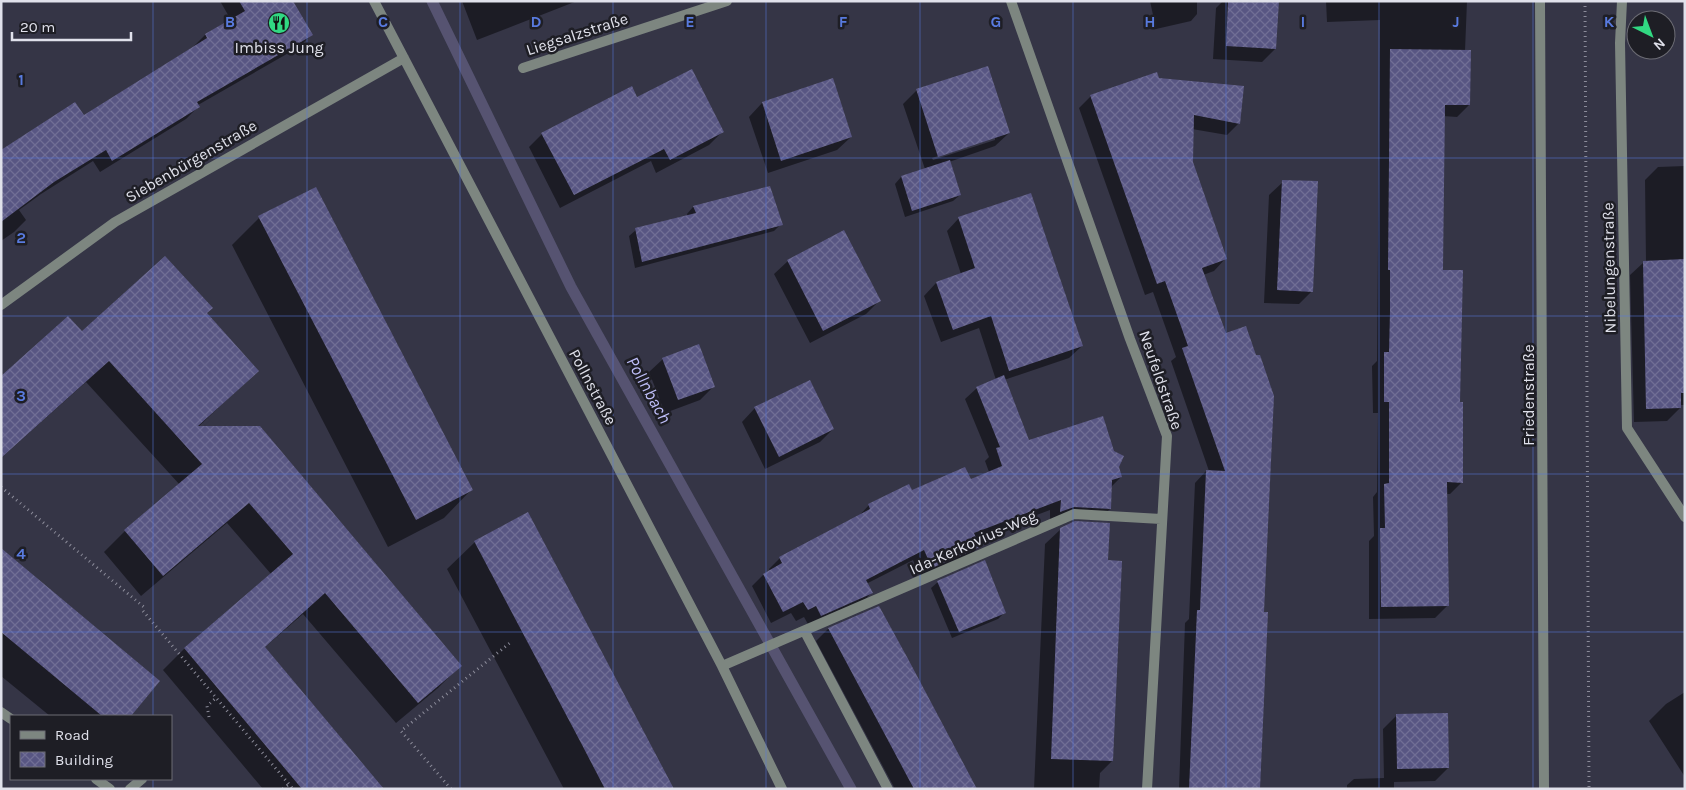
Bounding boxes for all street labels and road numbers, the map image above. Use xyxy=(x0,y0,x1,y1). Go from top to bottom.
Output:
street label: Liegsalzstraße xyxy=(524,9,630,59)
street label: Siebenbürgenstraße xyxy=(122,116,260,206)
street label: Nibelungenstraße xyxy=(1598,202,1620,334)
street label: Neufeldstraße xyxy=(1135,328,1187,432)
street label: Friedenstraße xyxy=(1519,344,1538,446)
street label: Pollnstraße xyxy=(565,346,621,428)
street label: Ida-Kerkovius-Weg xyxy=(906,505,1040,579)

